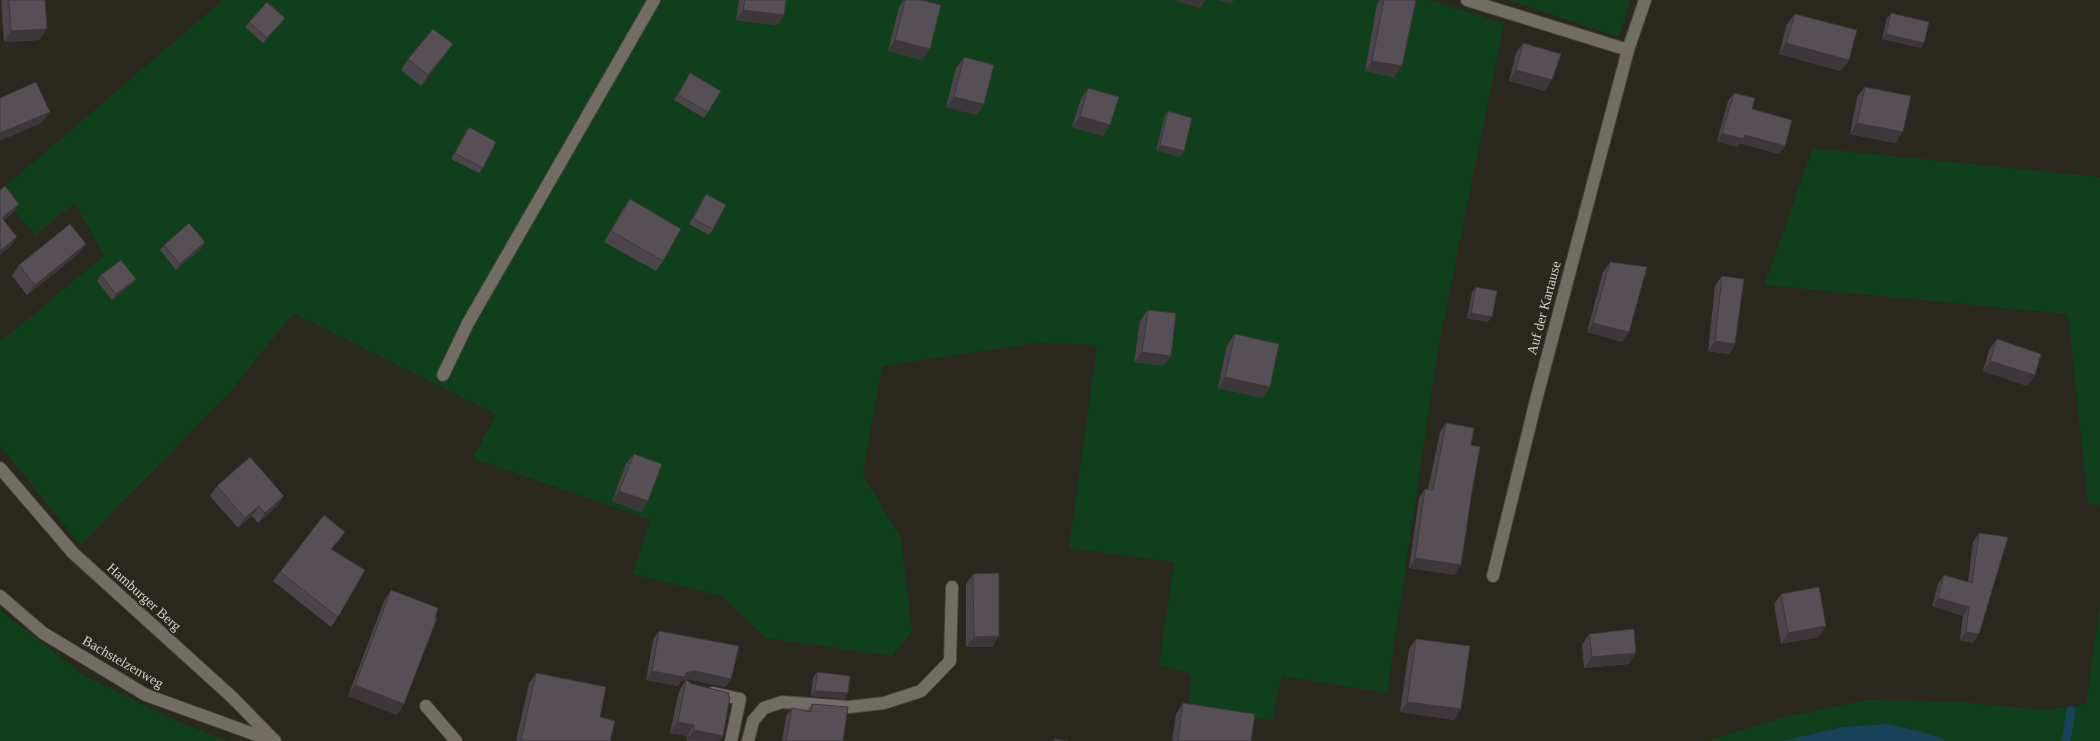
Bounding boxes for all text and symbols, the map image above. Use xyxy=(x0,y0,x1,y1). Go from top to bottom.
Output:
street label: Auf der Kartause xyxy=(1524,259,1564,357)
street label: Hamburger Berg xyxy=(104,560,184,634)
street label: Bachstelzenweg xyxy=(80,633,166,691)

